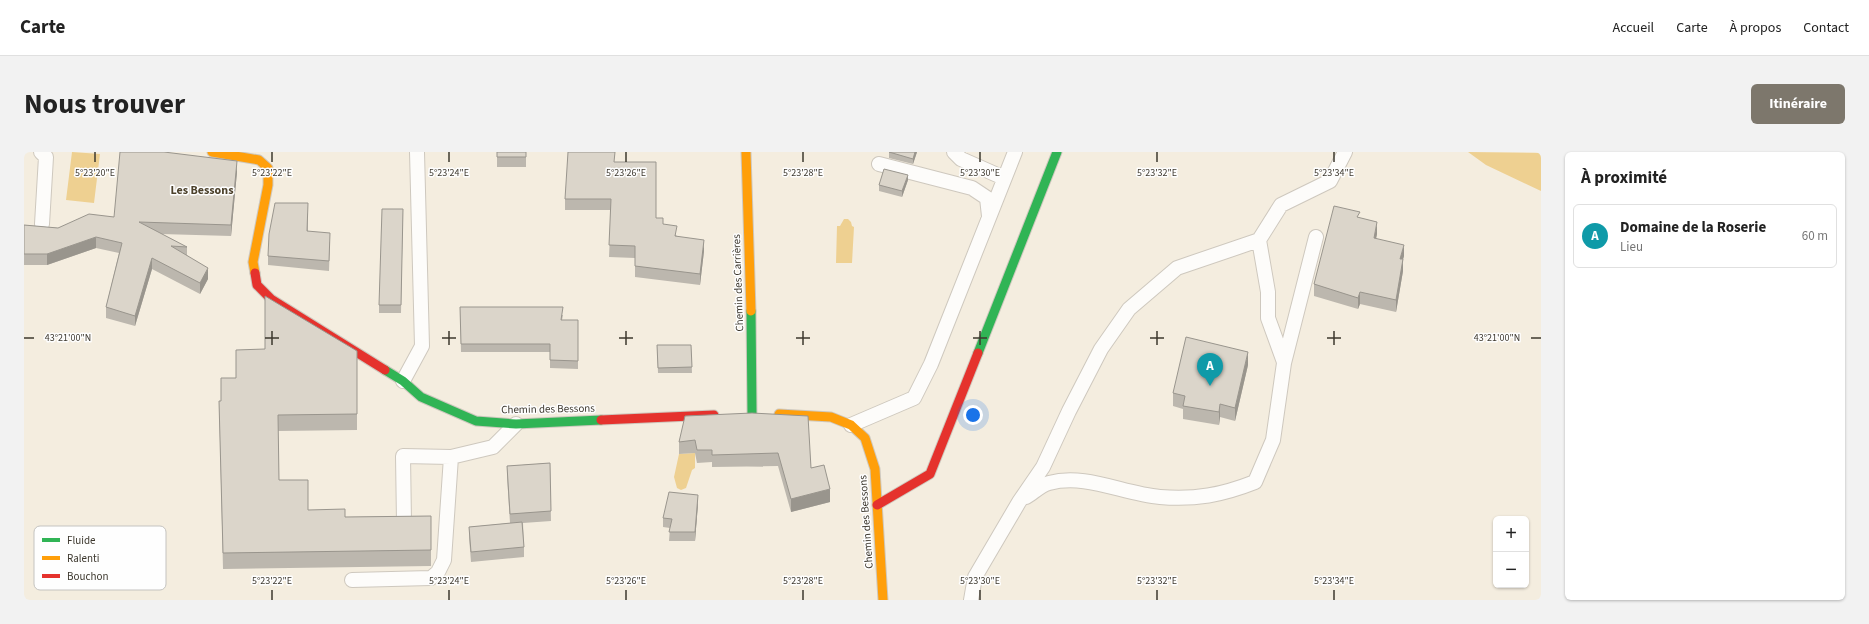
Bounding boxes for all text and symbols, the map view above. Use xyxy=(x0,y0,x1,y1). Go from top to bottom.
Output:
text: Carte xyxy=(20,14,65,41)
text: Accueil xyxy=(1613,18,1654,38)
text: Carte xyxy=(1676,18,1708,38)
text: À propos xyxy=(1730,18,1781,38)
text: Contact xyxy=(1803,18,1849,38)
text: Nous trouver xyxy=(24,84,185,124)
button: Itinéraire xyxy=(1751,84,1845,124)
text: 5°23'20"E xyxy=(75,166,115,180)
text: 5°23'22"E xyxy=(252,166,292,180)
text: 5°23'24"E xyxy=(429,166,469,180)
text: 5°23'26"E xyxy=(606,166,646,180)
text: 5°23'28"E xyxy=(783,166,823,180)
text: 5°23'30"E xyxy=(960,166,1000,180)
text: 5°23'32"E xyxy=(1137,166,1177,180)
text: 5°23'34"E xyxy=(1314,166,1354,180)
text: À proximité xyxy=(1581,166,1667,190)
district label: Les Bessons xyxy=(171,182,233,199)
text: Domaine de la Roserie xyxy=(1620,217,1766,238)
text: A xyxy=(1591,227,1599,245)
text: 60 m xyxy=(1802,227,1828,245)
street label: Chemin des Carrières xyxy=(729,234,747,332)
text: Lieu xyxy=(1620,238,1643,256)
text: 43°21'00"N xyxy=(45,331,91,345)
text: 43°21'00"N xyxy=(1474,331,1520,345)
pin: A xyxy=(1197,353,1223,386)
street label: Chemin des Bessons xyxy=(501,401,595,417)
your location xyxy=(963,405,983,425)
street label: Chemin des Bessons xyxy=(855,474,877,569)
map controls xyxy=(1493,516,1529,588)
button: + xyxy=(1493,516,1529,552)
legend xyxy=(34,526,166,590)
text: Fluide xyxy=(67,533,96,548)
text: Ralenti xyxy=(67,551,99,566)
button: − xyxy=(1493,552,1529,588)
text: Bouchon xyxy=(67,569,108,584)
text: 5°23'22"E xyxy=(252,574,292,588)
text: 5°23'24"E xyxy=(429,574,469,588)
text: 5°23'26"E xyxy=(606,574,646,588)
text: 5°23'28"E xyxy=(783,574,823,588)
text: 5°23'30"E xyxy=(960,574,1000,588)
text: 5°23'32"E xyxy=(1137,574,1177,588)
text: 5°23'34"E xyxy=(1314,574,1354,588)

